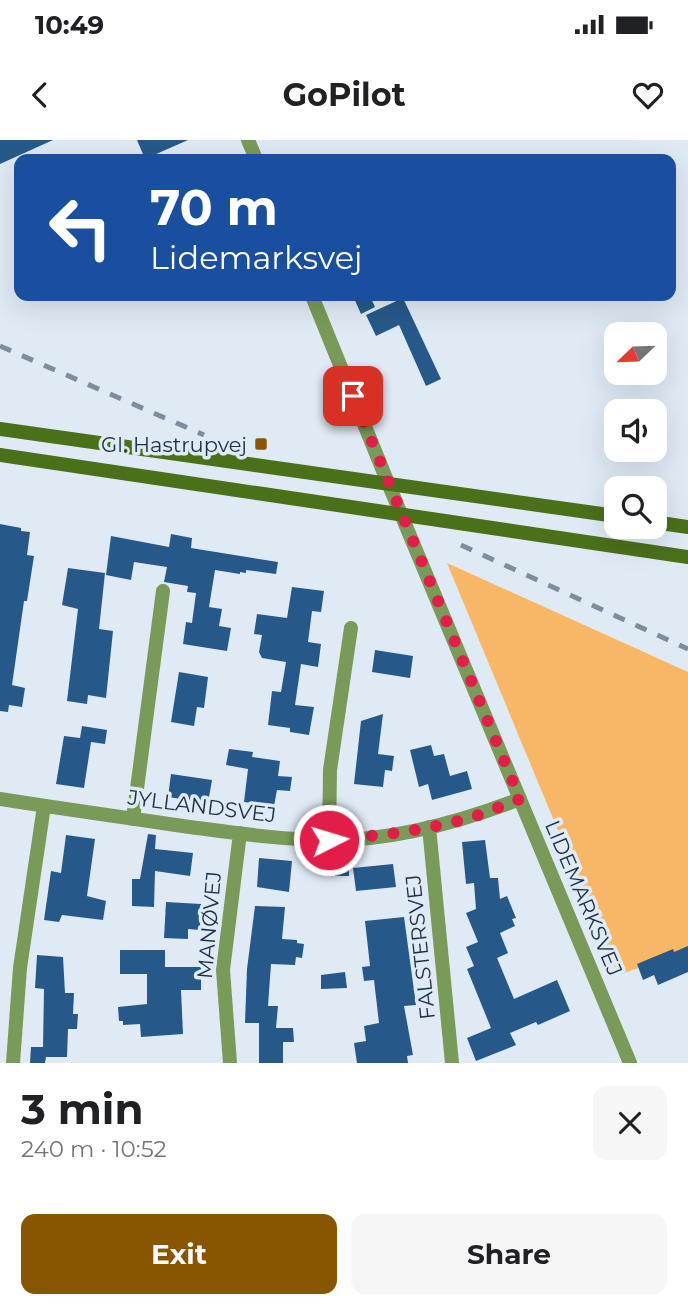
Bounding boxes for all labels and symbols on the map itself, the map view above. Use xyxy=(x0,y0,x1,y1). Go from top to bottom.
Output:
north arrow xyxy=(604,322,667,385)
pin xyxy=(323,366,383,426)
place label: Gl. Hastrupvej xyxy=(101,432,247,457)
marker: Gl. Hastrupvej xyxy=(253,436,269,452)
street label: JYLLANDSVEJ xyxy=(125,784,278,828)
position arrow xyxy=(292,803,366,877)
street label: LIDEMARKSVEJ xyxy=(540,816,628,980)
street label: MANØVEJ xyxy=(192,870,226,980)
street label: FALSTERSVEJ xyxy=(400,873,440,1021)

